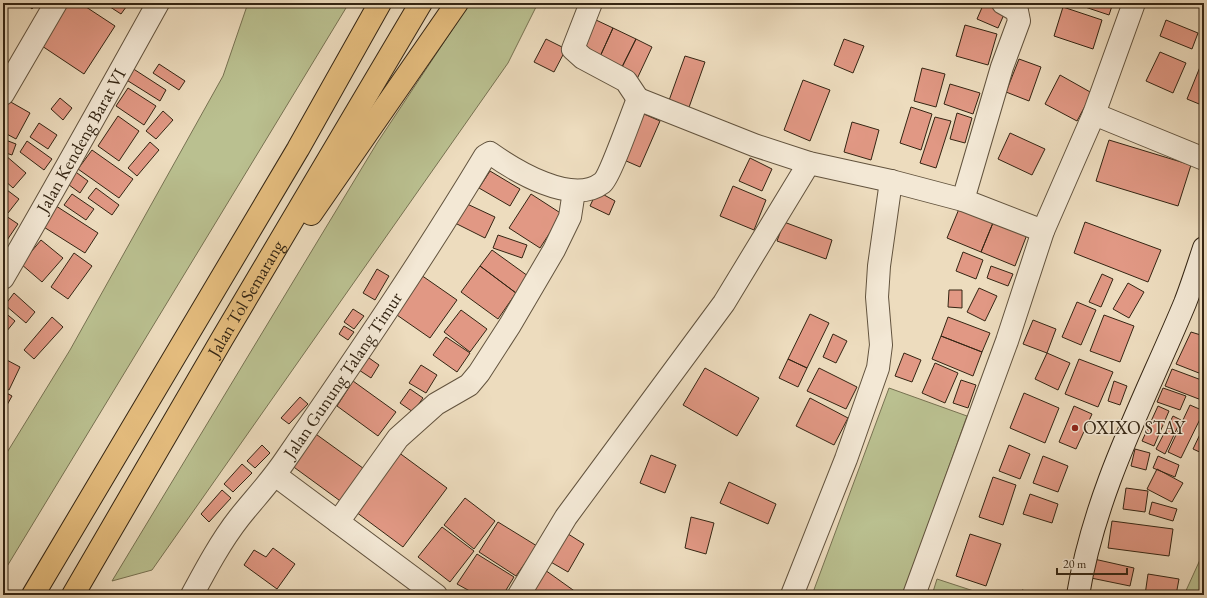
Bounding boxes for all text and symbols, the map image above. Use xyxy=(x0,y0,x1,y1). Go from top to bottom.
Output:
street label: Jalan Kendeng Barat VI xyxy=(30,64,130,219)
street label: Jalan Tol Semarang xyxy=(201,236,289,363)
street label: Jalan Gunung Talang Timur xyxy=(277,287,407,464)
place label: OXIXO STAY xyxy=(1083,416,1186,439)
marker: OXIXO STAY xyxy=(1070,423,1080,433)
scale bar xyxy=(1057,550,1127,576)
text: 20 m xyxy=(1063,556,1087,572)

